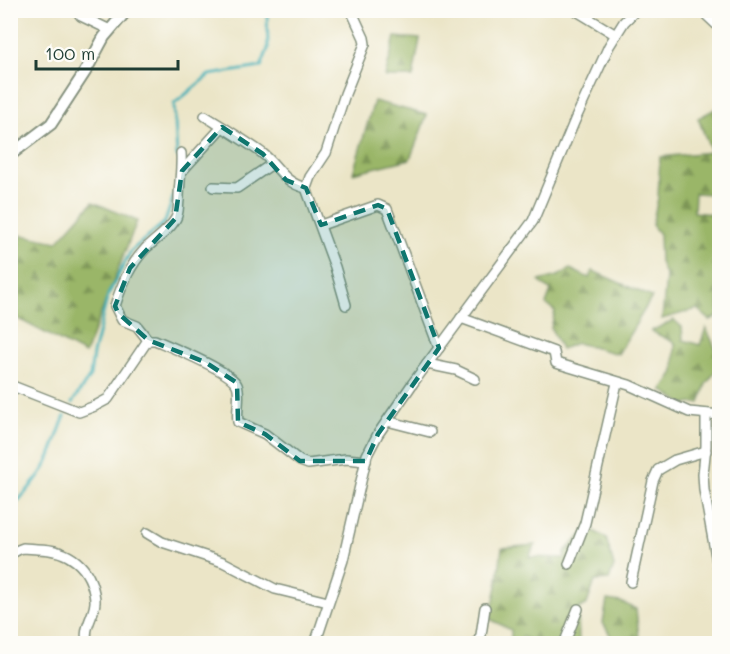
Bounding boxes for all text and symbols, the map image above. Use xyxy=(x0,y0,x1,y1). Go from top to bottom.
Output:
scale bar xyxy=(36,33,178,71)
text: 100 m xyxy=(45,41,95,65)

